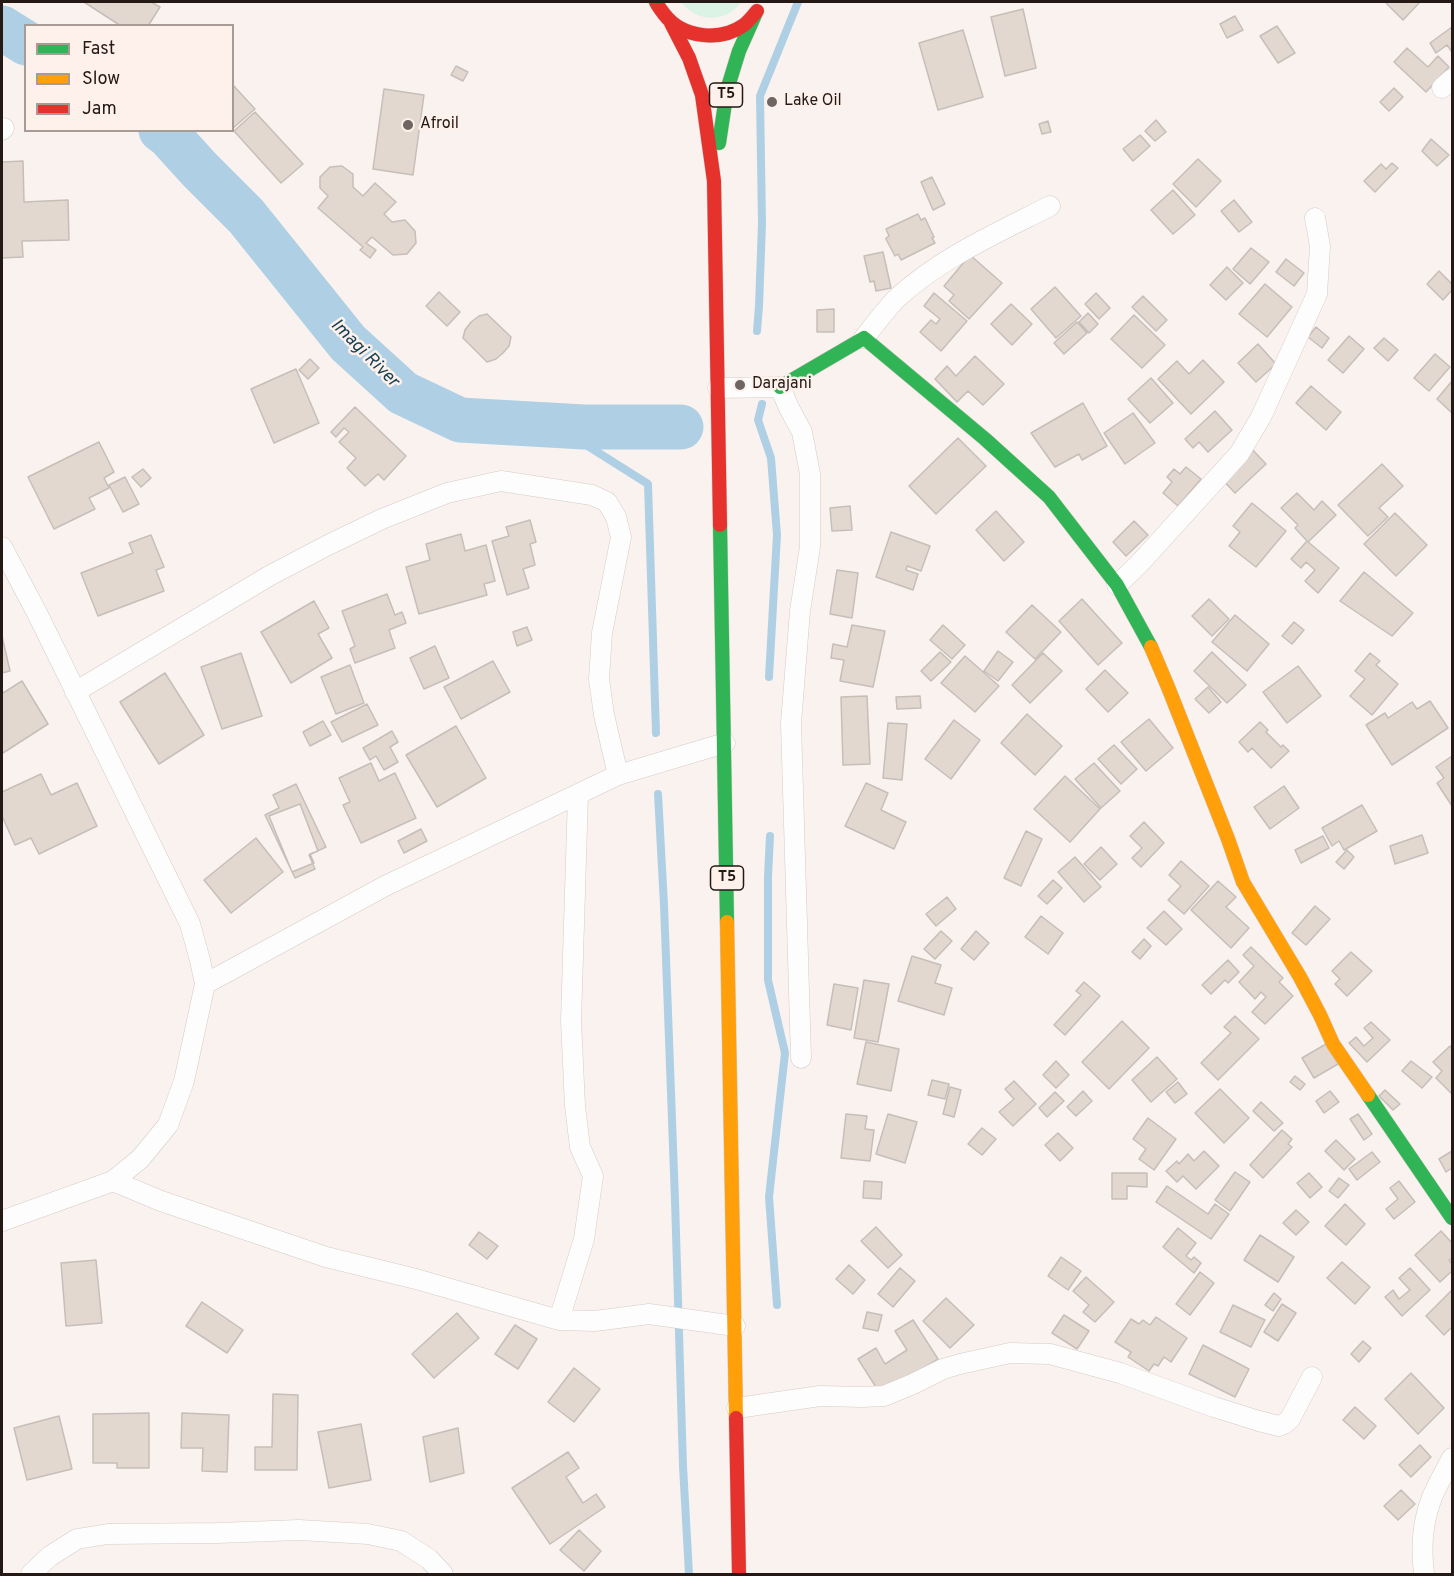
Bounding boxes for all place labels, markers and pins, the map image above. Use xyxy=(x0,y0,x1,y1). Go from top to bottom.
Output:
place label: Lake Oil xyxy=(784,92,842,112)
marker: Lake Oil xyxy=(765,95,779,109)
place label: Afroil xyxy=(420,115,459,135)
marker: Afroil xyxy=(401,118,415,132)
place label: Darajani xyxy=(752,375,812,395)
marker: Darajani xyxy=(733,378,747,392)

